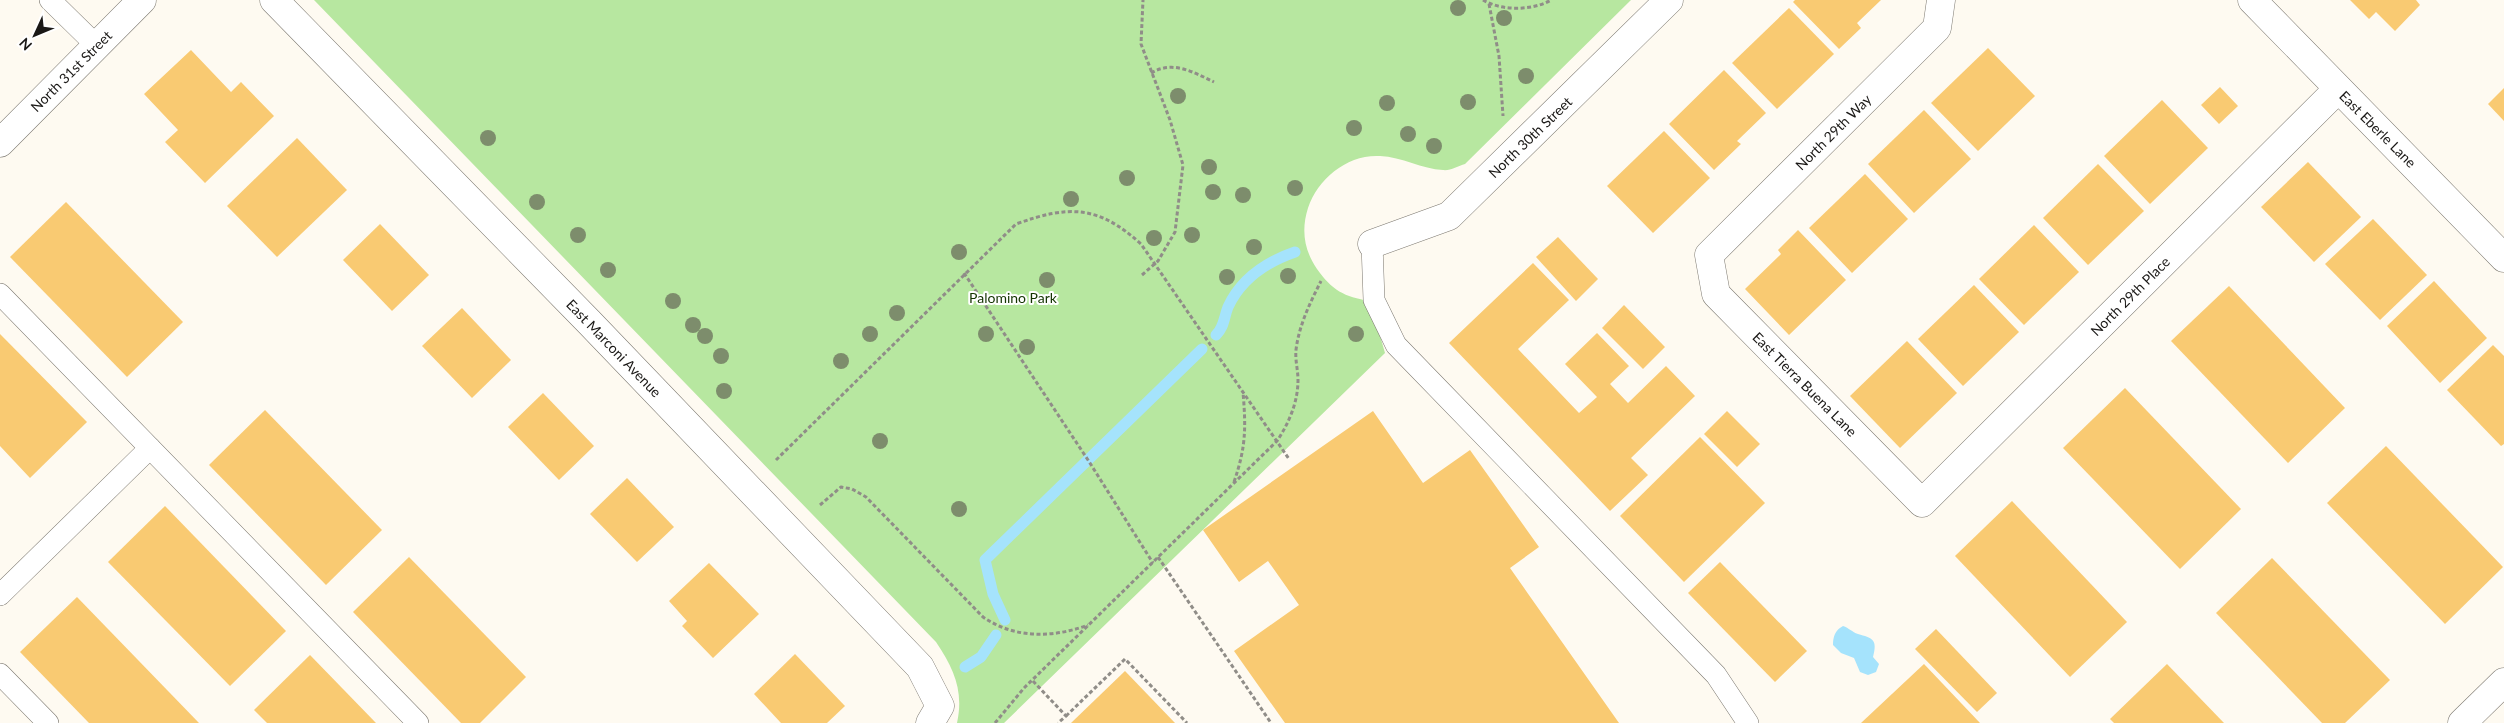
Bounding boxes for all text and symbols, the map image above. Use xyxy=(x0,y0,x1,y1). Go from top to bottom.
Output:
north arrow xyxy=(10,10,60,60)
street label: North 31st Street xyxy=(27,27,115,115)
text: N xyxy=(15,35,35,54)
street label: East Eberle Lane xyxy=(2336,87,2420,171)
street label: North 29th Way xyxy=(1792,90,1875,173)
street label: North 30th Street xyxy=(1485,93,1575,181)
street label: North 29th Place xyxy=(2087,253,2173,339)
park label: Palomino Park xyxy=(969,289,1058,306)
street label: East Marconi Avenue xyxy=(563,296,665,400)
street label: East Tierra Buena Lane xyxy=(1749,328,1861,440)

